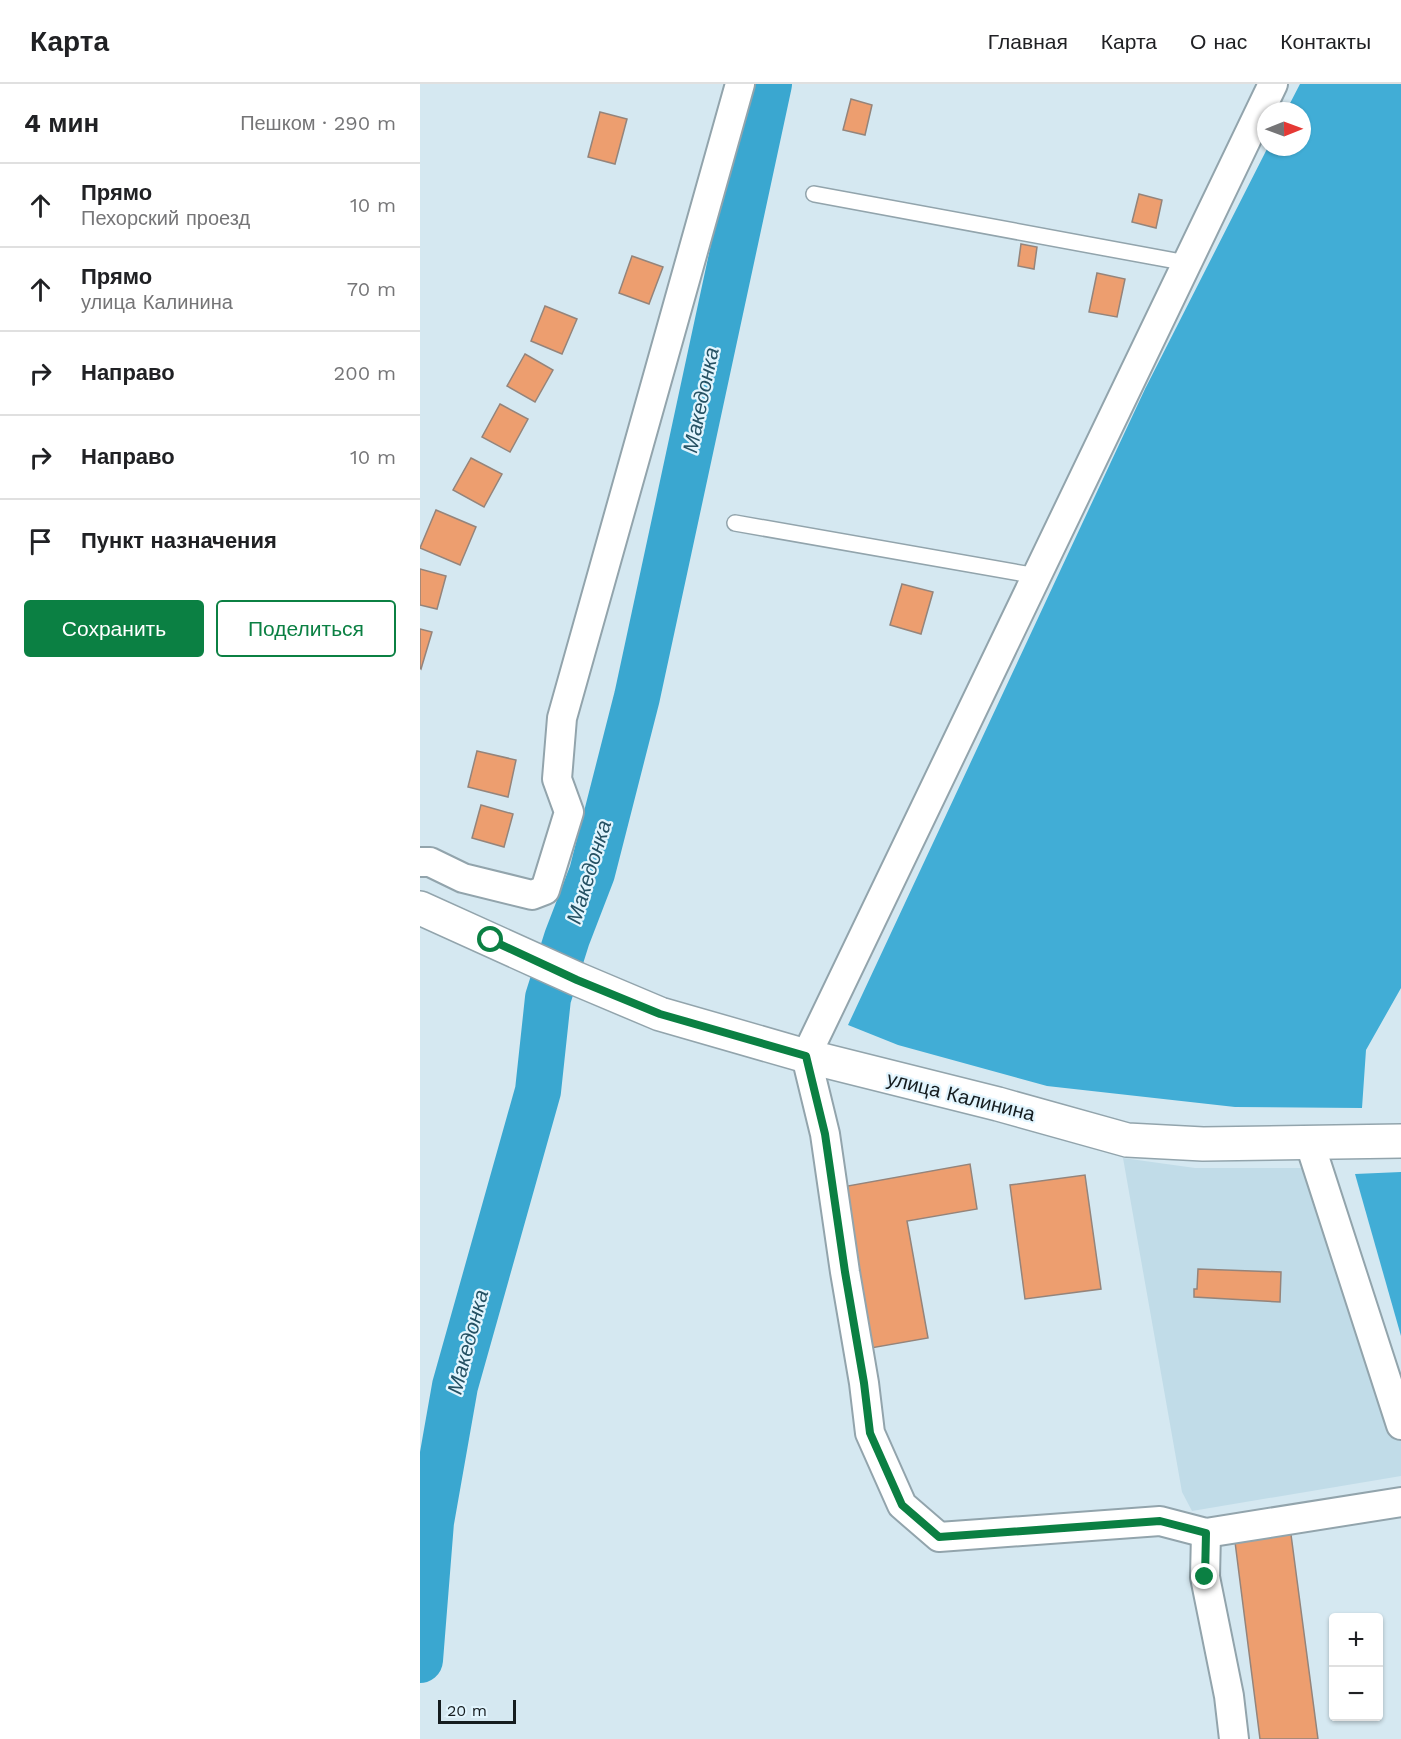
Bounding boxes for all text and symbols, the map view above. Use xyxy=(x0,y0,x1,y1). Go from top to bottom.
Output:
text: Карта xyxy=(30,25,109,58)
text: Главная xyxy=(988,29,1068,54)
text: Карта xyxy=(1101,29,1157,54)
text: О нас xyxy=(1190,29,1247,54)
text: Контакты xyxy=(1280,29,1371,54)
north arrow xyxy=(1257,102,1311,156)
text: 4 мин xyxy=(24,108,99,138)
text: Пешком · 290 m xyxy=(240,111,396,135)
text: Прямо xyxy=(81,180,152,205)
icon: ahead xyxy=(24,189,57,222)
text: 10 m xyxy=(350,193,396,217)
text: Пехорский проезд xyxy=(81,206,250,230)
text: Прямо xyxy=(81,264,152,289)
icon: ahead xyxy=(24,273,57,306)
text: 70 m xyxy=(347,277,396,301)
text: улица Калинина xyxy=(81,290,233,314)
water label: Македонка xyxy=(677,345,724,455)
icon: right xyxy=(24,357,57,390)
text: Направо xyxy=(81,360,175,385)
text: 200 m xyxy=(334,361,396,385)
icon: right xyxy=(24,441,57,474)
text: Направо xyxy=(81,444,175,469)
text: 10 m xyxy=(350,445,396,469)
icon: arrive xyxy=(24,525,57,558)
text: Пункт назначения xyxy=(81,528,277,553)
button: Сохранить xyxy=(24,600,204,657)
button: Поделиться xyxy=(216,600,396,657)
water label: Македонка xyxy=(561,817,616,927)
route start xyxy=(477,926,503,952)
street label: улица Калинина xyxy=(884,1066,1038,1126)
water label: Македонка xyxy=(442,1287,493,1397)
route end xyxy=(1191,1563,1217,1589)
map controls xyxy=(1329,1613,1383,1721)
button: + xyxy=(1329,1613,1383,1667)
button: − xyxy=(1329,1667,1383,1721)
scale bar xyxy=(438,1697,516,1724)
text: 20 m xyxy=(447,1701,487,1720)

